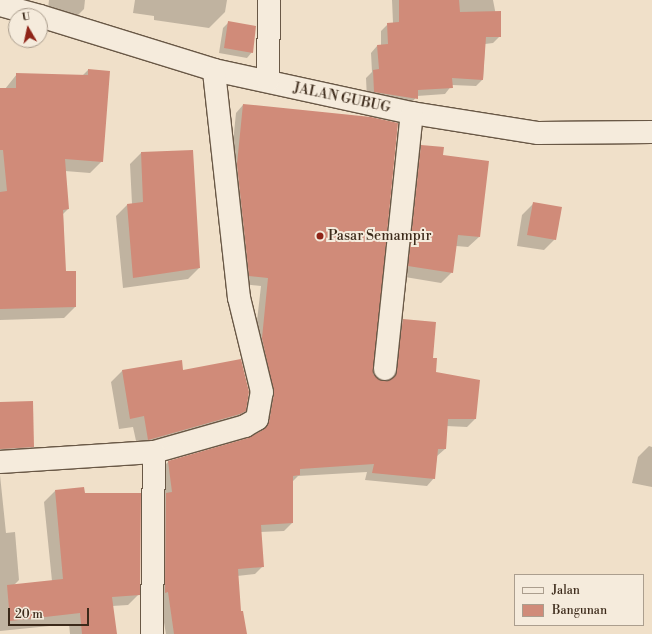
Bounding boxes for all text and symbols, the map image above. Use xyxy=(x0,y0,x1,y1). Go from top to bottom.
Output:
north arrow xyxy=(8,8,48,48)
text: U xyxy=(21,10,32,25)
street label: JALAN GUBUG xyxy=(292,80,392,116)
place label: Pasar Semampir xyxy=(328,228,432,244)
marker: Pasar Semampir xyxy=(315,231,325,241)
legend xyxy=(514,574,644,626)
text: Jalan xyxy=(552,583,580,598)
scale bar xyxy=(10,600,91,626)
text: Bangunan xyxy=(552,603,607,618)
text: 20 m xyxy=(15,607,43,622)

